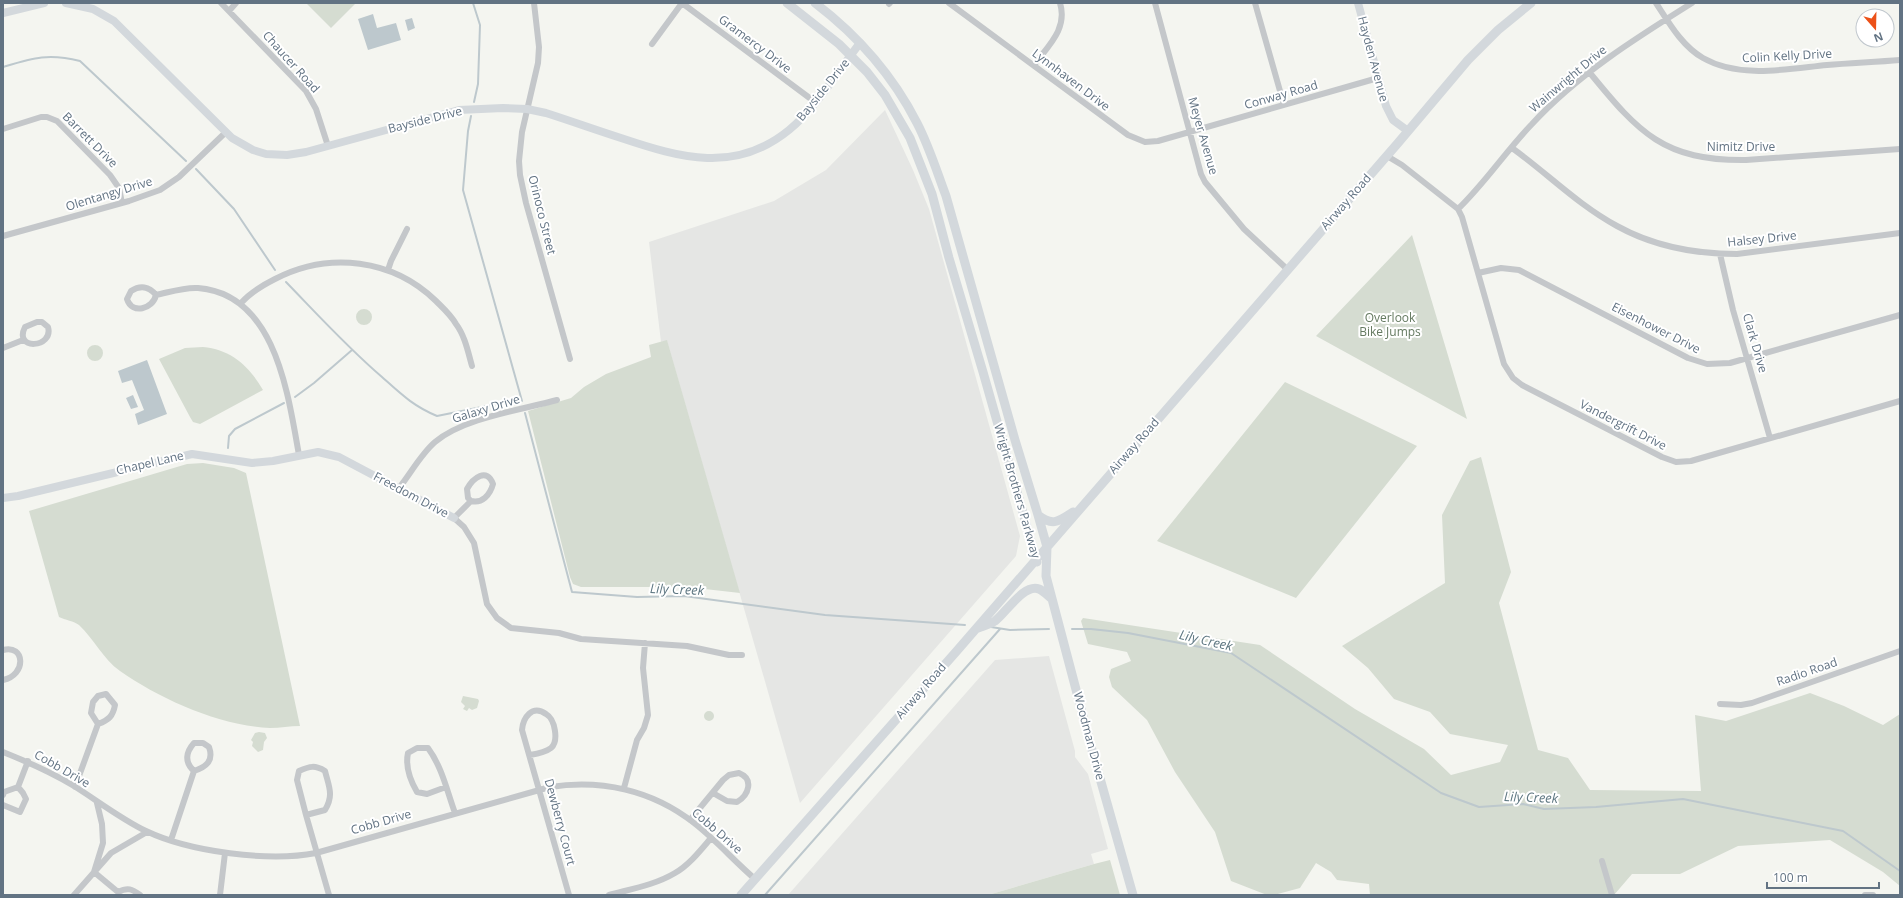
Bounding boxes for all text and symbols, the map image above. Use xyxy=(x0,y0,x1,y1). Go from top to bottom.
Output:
north arrow xyxy=(1855,8,1895,48)
street label: Gramercy Drive xyxy=(715,11,795,77)
street label: Hayden Avenue xyxy=(1354,14,1393,104)
street label: Chaucer Road xyxy=(259,27,324,96)
text: N xyxy=(1872,29,1885,46)
street label: Wainwright Drive xyxy=(1525,41,1610,116)
street label: Lynnhaven Drive xyxy=(1029,45,1114,115)
street label: Colin Kelly Drive xyxy=(1742,45,1833,66)
street label: Bayside Drive xyxy=(792,55,853,124)
street label: Conway Road xyxy=(1242,76,1320,113)
street label: Meyer Avenue xyxy=(1184,95,1223,177)
street label: Bayside Drive xyxy=(386,102,464,137)
street label: Barrett Drive xyxy=(59,108,122,171)
street label: Nimitz Drive xyxy=(1707,138,1776,155)
street label: Airway Road xyxy=(1316,170,1375,233)
street label: Olentangy Drive xyxy=(63,172,155,215)
street label: Orinoco Street xyxy=(524,173,561,256)
street label: Halsey Drive xyxy=(1726,226,1798,251)
street label: Eisenhower Drive xyxy=(1609,298,1704,357)
park label: Overlook Bike Jumps xyxy=(1359,309,1421,340)
street label: Clark Drive xyxy=(1739,311,1772,375)
street label: Galaxy Drive xyxy=(450,390,522,427)
street label: Vandergrift Drive xyxy=(1577,395,1670,454)
street label: Airway Road xyxy=(1104,414,1163,477)
street label: Wright Brothers Parkway xyxy=(990,422,1045,561)
street label: Chapel Lane xyxy=(114,446,186,479)
street label: Freedom Drive xyxy=(371,468,452,522)
water label: Lily Creek xyxy=(650,579,705,599)
water label: Lily Creek xyxy=(1178,625,1235,655)
street label: Radio Road xyxy=(1774,653,1840,690)
street label: Airway Road xyxy=(891,659,950,722)
street label: Woodman Drive xyxy=(1070,690,1109,782)
street label: Cobb Drive xyxy=(31,746,94,792)
street label: Dewberry Court xyxy=(541,777,580,867)
water label: Lily Creek xyxy=(1504,787,1559,807)
street label: Cobb Drive xyxy=(688,804,746,858)
street label: Cobb Drive xyxy=(349,805,413,838)
scale bar xyxy=(1767,864,1879,890)
text: 100 m xyxy=(1773,869,1808,886)

